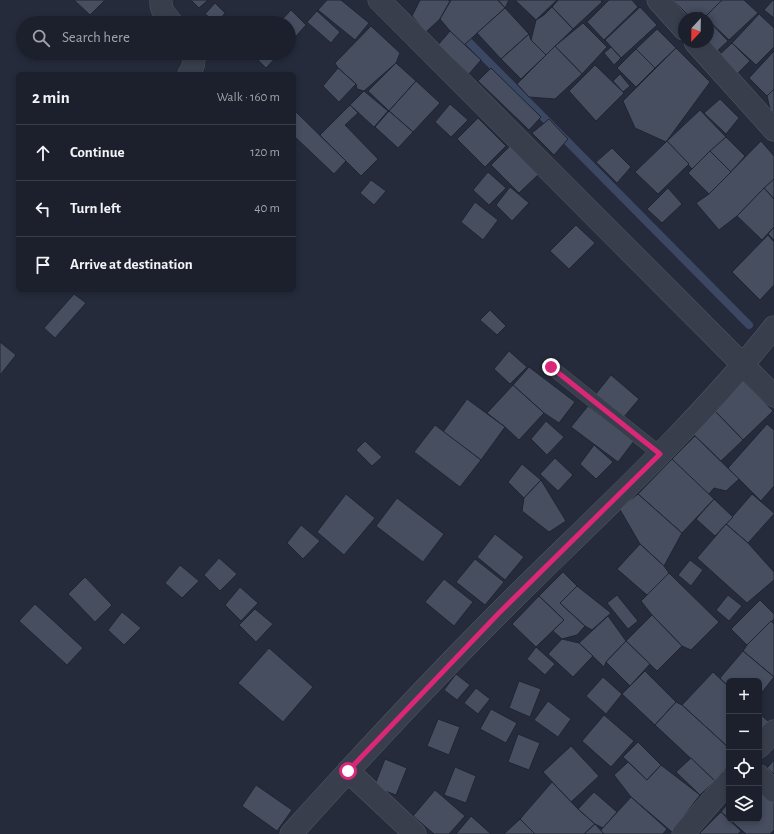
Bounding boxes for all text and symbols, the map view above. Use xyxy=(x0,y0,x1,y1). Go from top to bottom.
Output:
north arrow xyxy=(678,12,714,48)
search box xyxy=(16,16,296,60)
icon: search xyxy=(30,27,52,49)
text: Search here xyxy=(62,30,130,45)
text: 2 min xyxy=(32,89,70,106)
text: Walk · 160 m xyxy=(217,91,280,104)
icon: ahead xyxy=(32,142,54,164)
text: Continue xyxy=(70,145,125,160)
text: 120 m xyxy=(250,146,280,159)
icon: left xyxy=(32,198,54,220)
text: Turn left xyxy=(70,201,121,216)
text: 40 m xyxy=(254,202,280,215)
icon: arrive xyxy=(32,254,54,276)
text: Arrive at destination xyxy=(70,257,193,272)
route end xyxy=(542,358,560,376)
map controls xyxy=(726,678,762,822)
button: + xyxy=(726,678,762,714)
button: − xyxy=(726,714,762,750)
button: locate xyxy=(726,750,762,786)
route start xyxy=(339,762,357,780)
button: layers xyxy=(726,786,762,822)

